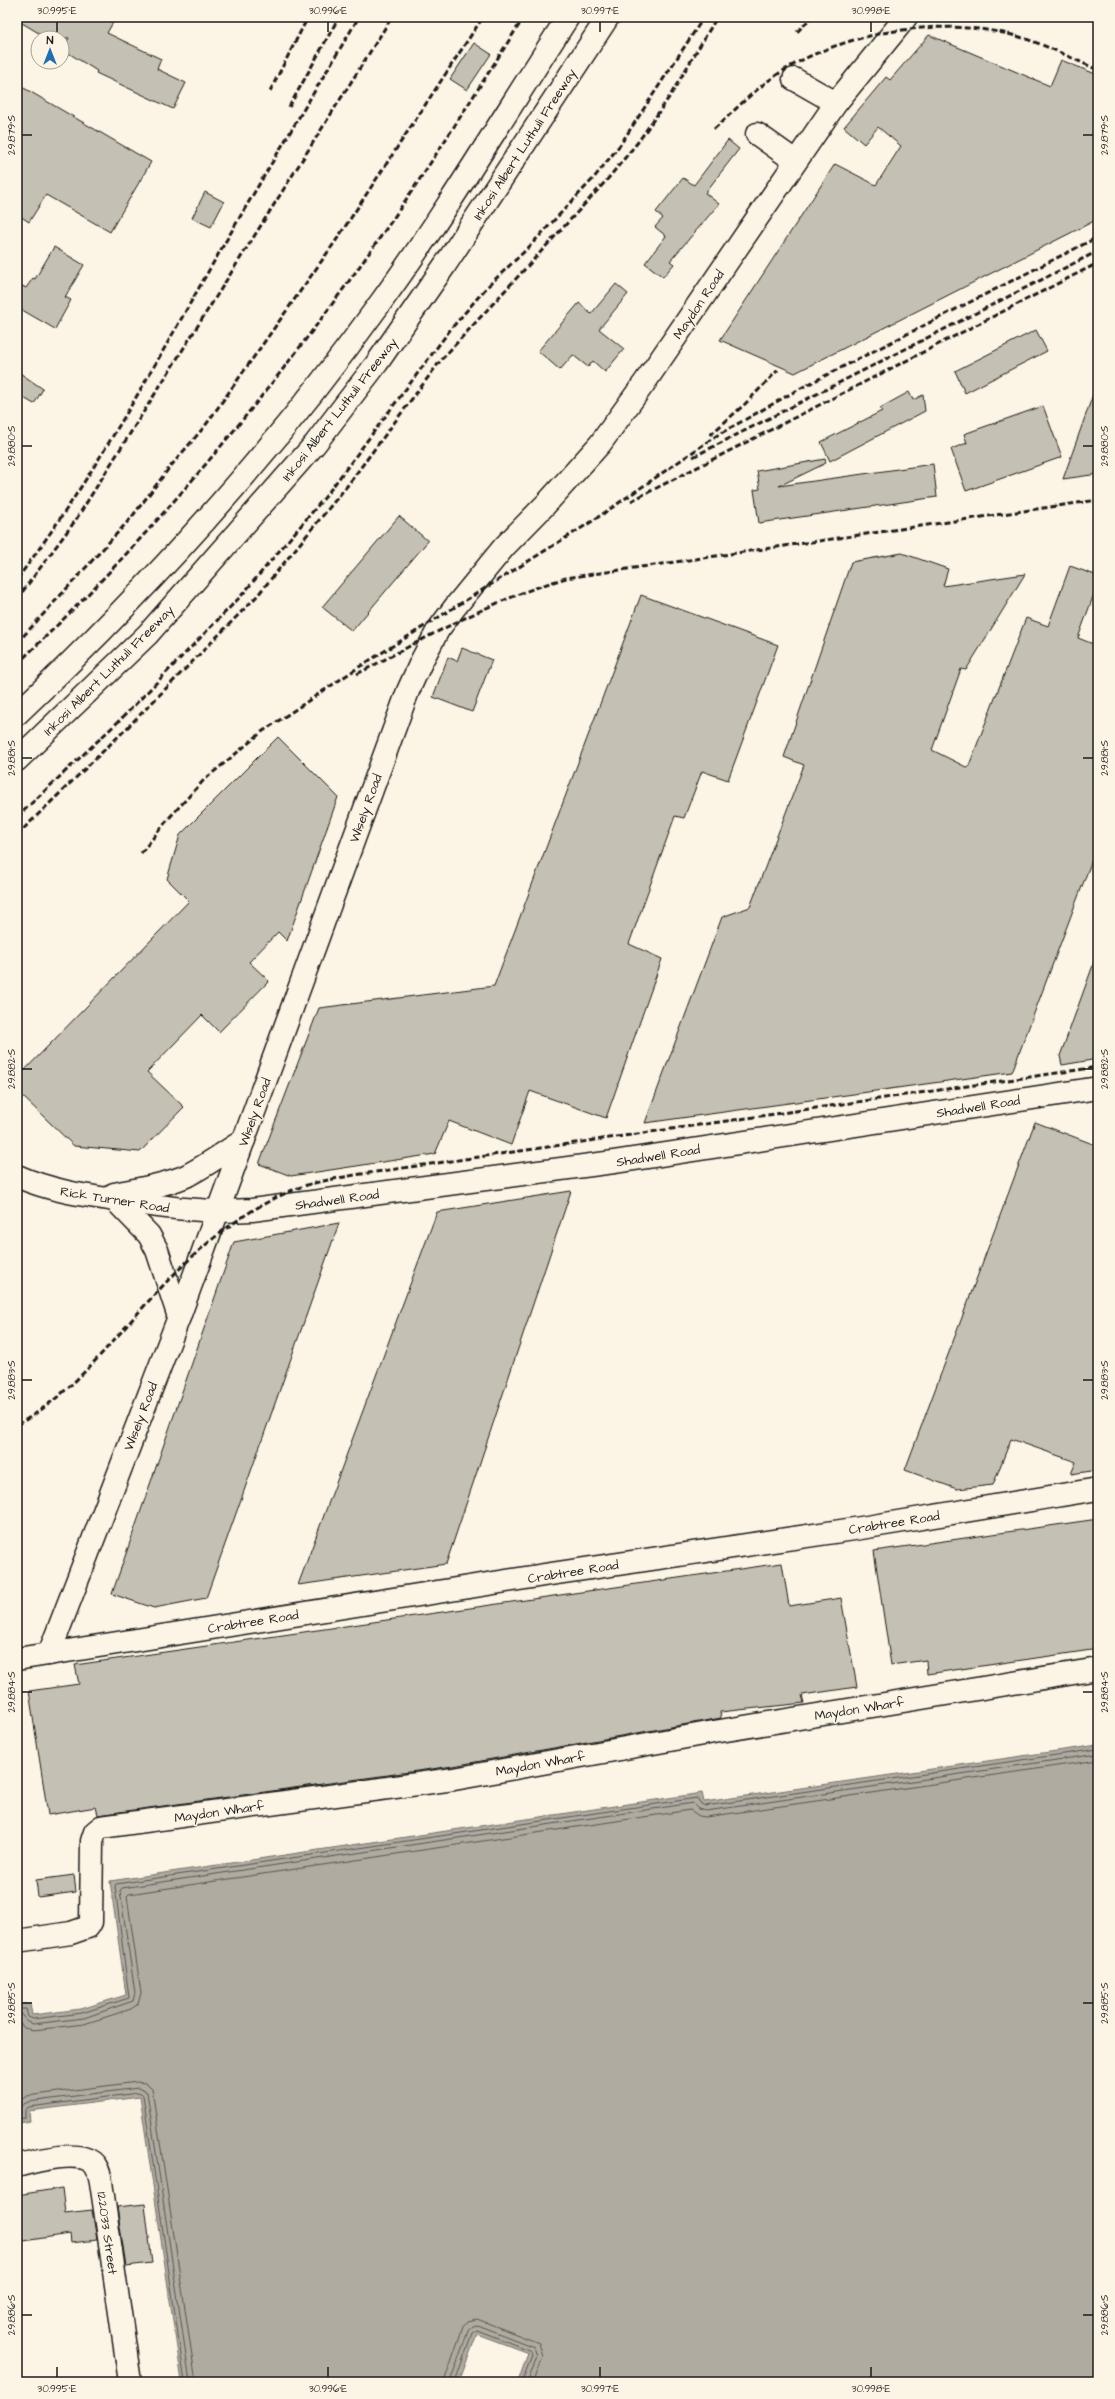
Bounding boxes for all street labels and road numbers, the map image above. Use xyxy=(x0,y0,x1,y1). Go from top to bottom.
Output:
street label: Inkosi Albert Luthuli Freeway xyxy=(469,65,582,224)
street label: Maydon Road xyxy=(669,266,730,343)
street label: Inkosi Albert Luthuli Freeway xyxy=(278,334,402,486)
street label: Inkosi Albert Luthuli Freeway xyxy=(40,602,179,741)
street label: Wisely Road xyxy=(345,771,388,846)
street label: Wisely Road xyxy=(234,1075,277,1150)
street label: Shadwell Road xyxy=(935,1091,1022,1123)
street label: Shadwell Road xyxy=(615,1140,702,1172)
street label: Rick Turner Road xyxy=(59,1182,171,1218)
street label: Shadwell Road xyxy=(294,1185,381,1215)
street label: Wisely Road xyxy=(120,1379,163,1454)
street label: Crabtree Road xyxy=(847,1507,941,1539)
street label: Crabtree Road xyxy=(526,1556,620,1588)
street label: Crabtree Road xyxy=(206,1606,300,1638)
street label: Maydon Wharf xyxy=(813,1693,906,1726)
street label: Maydon Wharf xyxy=(494,1747,587,1782)
street label: Maydon Wharf xyxy=(173,1797,266,1828)
street label: 122033 Street xyxy=(92,2191,122,2276)

